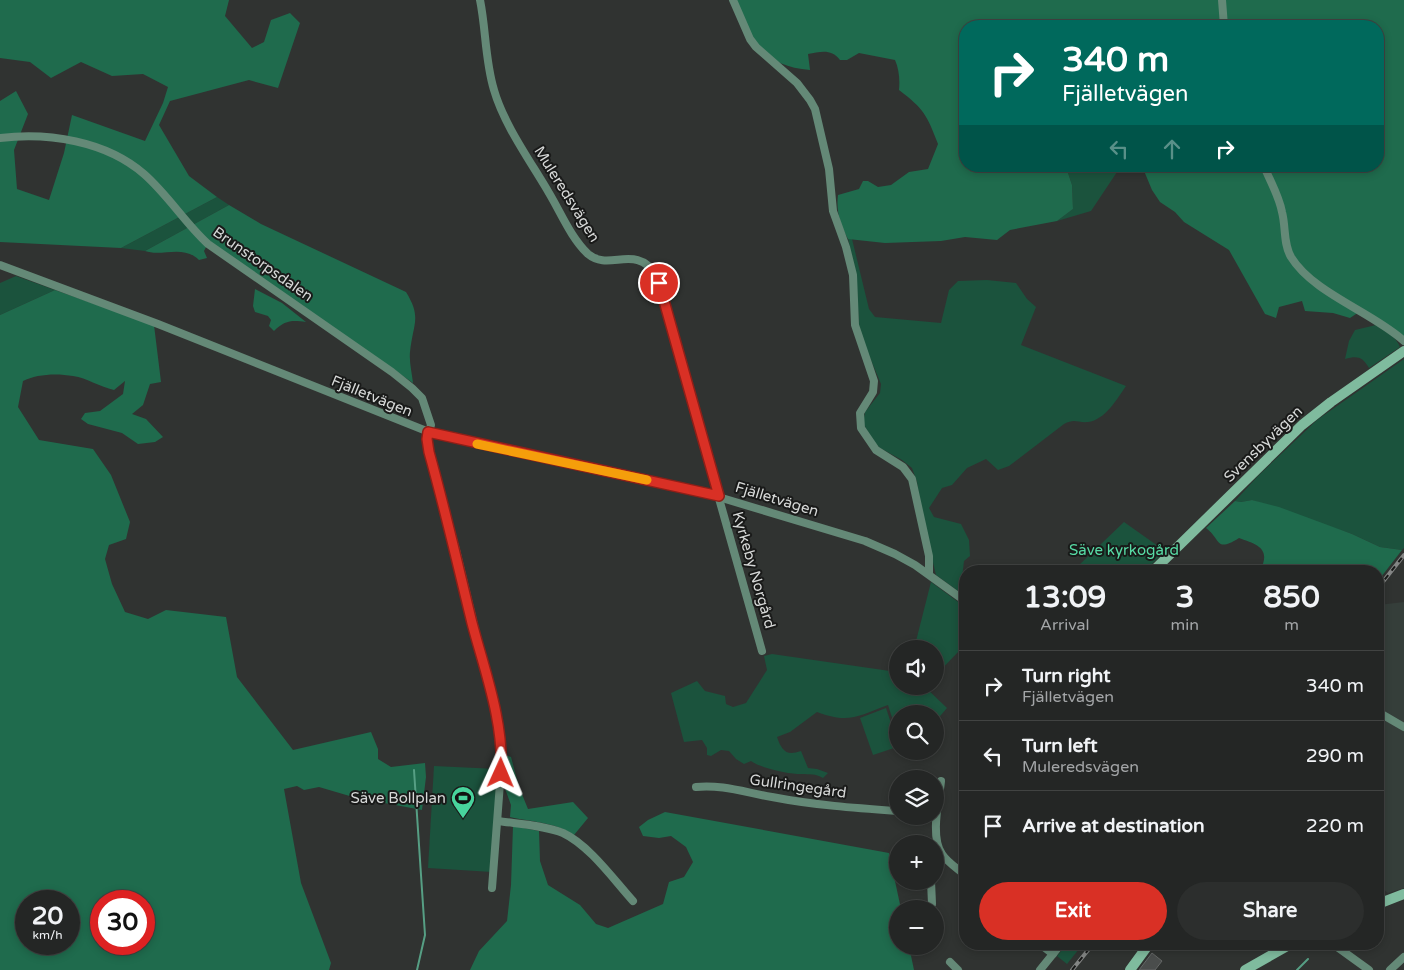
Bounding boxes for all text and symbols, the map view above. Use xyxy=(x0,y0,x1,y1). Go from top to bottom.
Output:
text: 340 m xyxy=(1062,39,1169,81)
icon: right xyxy=(979,40,1044,105)
text: Fjälletvägen xyxy=(1062,81,1188,107)
icon: left xyxy=(1105,135,1133,163)
icon: ahead xyxy=(1158,135,1186,163)
icon: right xyxy=(1211,135,1239,163)
street label: Muleredsvägen xyxy=(530,143,604,245)
street label: Brunstorpsdalen xyxy=(210,223,316,305)
pin xyxy=(638,262,680,304)
icon: arrive xyxy=(645,269,673,297)
street label: Fjälletvägen xyxy=(329,372,415,420)
street label: Svensbyvägen xyxy=(1220,402,1306,486)
street label: Fjälletvägen xyxy=(733,478,821,520)
street label: Kyrkeby Norgård xyxy=(729,509,779,631)
park label: Säve kyrkogård xyxy=(1069,541,1179,559)
text: 13:09 xyxy=(1023,579,1106,616)
text: 3 xyxy=(1175,579,1194,616)
text: 850 xyxy=(1263,579,1320,616)
text: Arrival xyxy=(1040,615,1090,635)
text: min xyxy=(1171,615,1199,635)
text: m xyxy=(1284,615,1299,635)
map controls xyxy=(889,640,944,955)
button: sound xyxy=(889,640,944,695)
text: Turn right xyxy=(1022,665,1110,687)
icon: right xyxy=(979,672,1007,700)
text: 340 m xyxy=(1306,675,1364,697)
text: Fjälletvägen xyxy=(1022,687,1114,707)
button: search xyxy=(889,705,944,760)
text: Turn left xyxy=(1022,735,1098,757)
icon: left xyxy=(979,742,1007,770)
text: 290 m xyxy=(1306,745,1364,767)
position arrow xyxy=(474,746,526,798)
text: Muleredsvägen xyxy=(1022,757,1139,777)
street label: Gullringegård xyxy=(749,770,847,802)
button: layers xyxy=(889,770,944,825)
sports icon: Säve Bollplan xyxy=(450,785,476,819)
place label: Säve Bollplan xyxy=(351,789,446,807)
icon: arrive xyxy=(979,812,1007,840)
text: Arrive at destination xyxy=(1022,815,1205,837)
text: 220 m xyxy=(1306,815,1364,837)
button: + xyxy=(889,835,944,890)
button: Exit xyxy=(979,882,1167,940)
button: Share xyxy=(1177,882,1364,940)
speed limit sign: 30 xyxy=(90,890,155,955)
button: − xyxy=(889,900,944,955)
text: 20 xyxy=(32,901,63,931)
text: km/h xyxy=(32,928,63,942)

